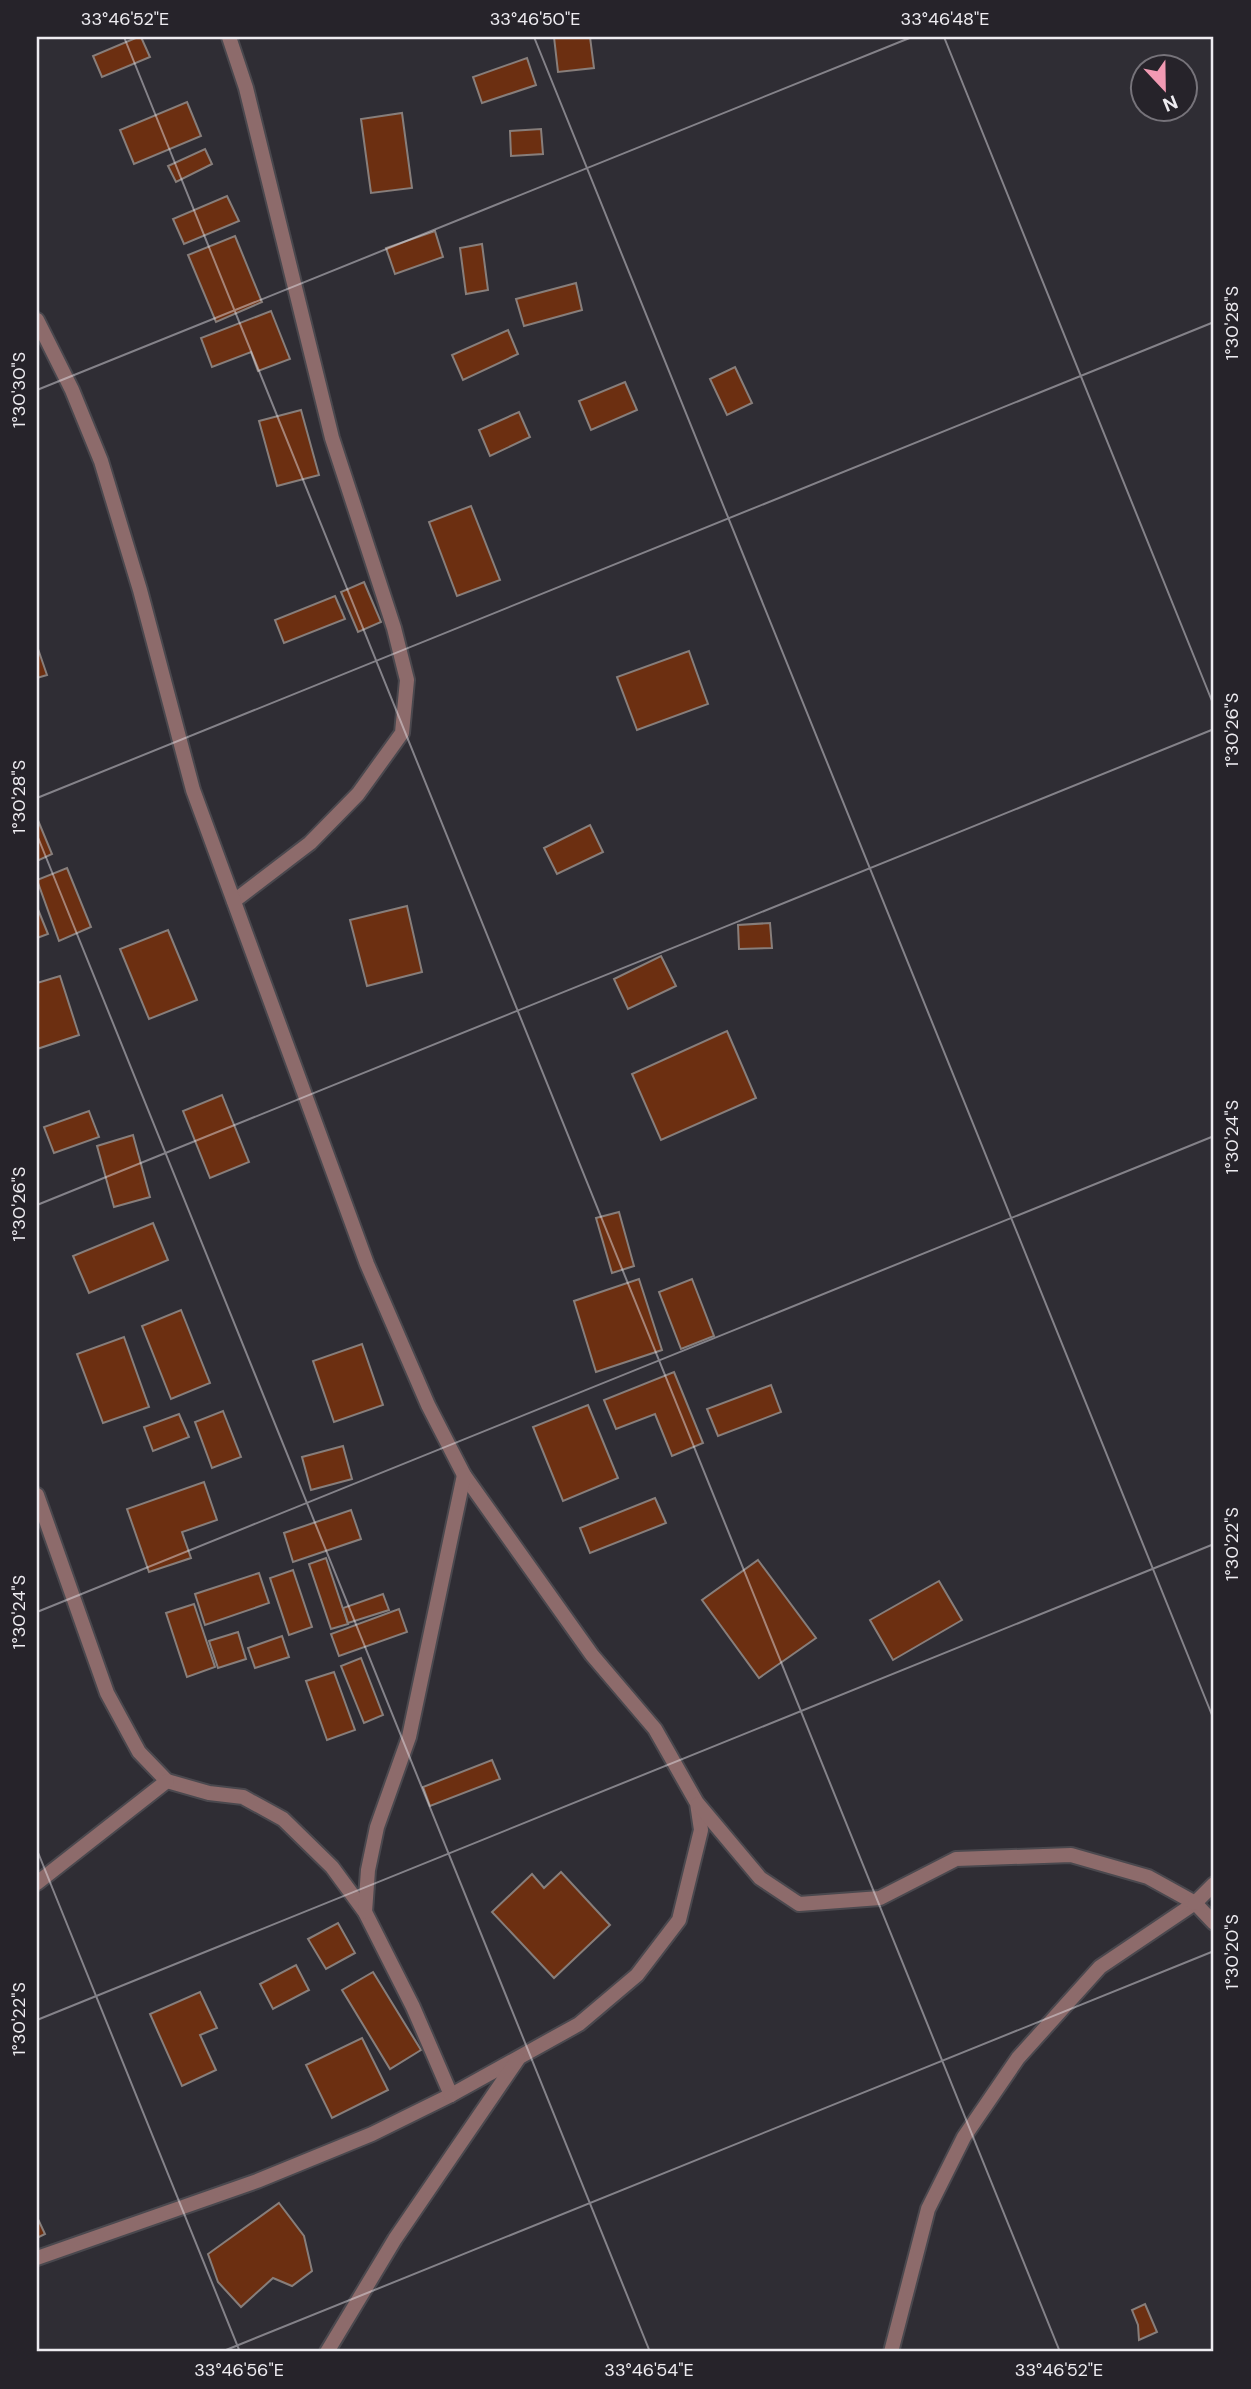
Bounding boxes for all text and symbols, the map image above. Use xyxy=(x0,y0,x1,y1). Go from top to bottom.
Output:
text: 33°46'52"E xyxy=(81,7,169,31)
text: 33°46'50"E xyxy=(490,7,580,31)
text: 33°46'48"E xyxy=(901,7,989,31)
north arrow xyxy=(1128,52,1198,122)
text: N xyxy=(1159,89,1181,117)
text: 1°30'28"S xyxy=(1220,286,1244,360)
text: 1°30'30"S xyxy=(7,352,31,428)
text: 1°30'26"S xyxy=(1220,693,1244,767)
text: 1°30'28"S xyxy=(7,760,31,834)
text: 1°30'24"S xyxy=(1220,1100,1244,1174)
text: 1°30'26"S xyxy=(7,1167,31,1241)
text: 1°30'22"S xyxy=(1220,1507,1244,1581)
text: 1°30'24"S xyxy=(7,1575,31,1649)
text: 1°30'20"S xyxy=(1220,1914,1244,1990)
text: 1°30'22"S xyxy=(7,1982,31,2056)
text: 33°46'56"E xyxy=(194,2358,284,2382)
text: 33°46'54"E xyxy=(604,2358,694,2382)
text: 33°46'52"E xyxy=(1015,2358,1103,2382)

